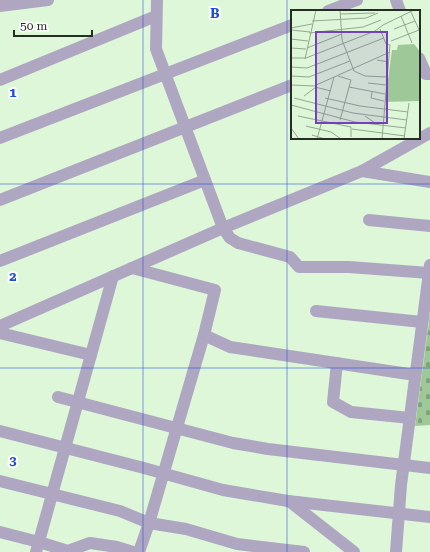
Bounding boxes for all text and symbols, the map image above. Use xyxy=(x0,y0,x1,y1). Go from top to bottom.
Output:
text: B xyxy=(210,6,220,21)
inset map xyxy=(291,10,420,139)
scale bar xyxy=(14,12,92,38)
text: 50 m xyxy=(20,19,47,33)
text: 1 xyxy=(9,85,17,100)
text: 2 xyxy=(9,269,17,284)
text: 3 xyxy=(9,453,17,468)

